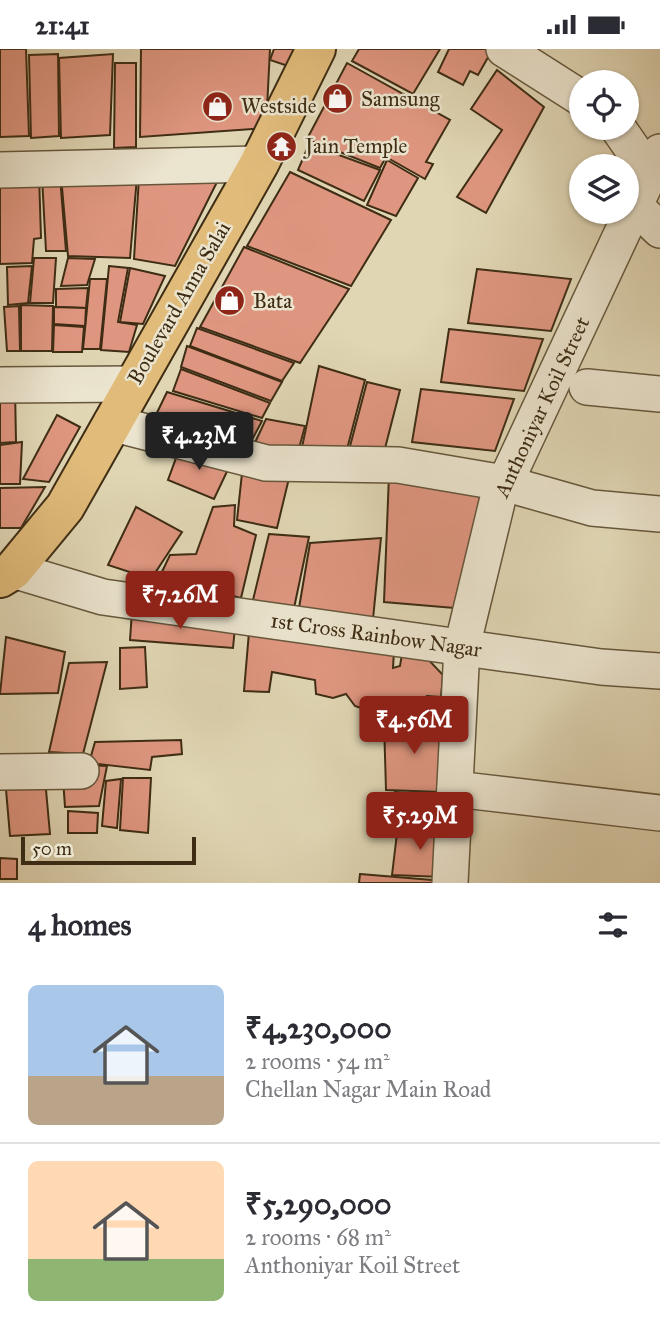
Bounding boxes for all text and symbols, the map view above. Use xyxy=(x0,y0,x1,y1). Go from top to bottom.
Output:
text: 21:41 xyxy=(35,9,89,41)
map controls xyxy=(569,70,639,224)
button: locate xyxy=(569,70,639,140)
shop icon: Samsung xyxy=(321,82,355,116)
place label: Samsung xyxy=(361,86,440,112)
shop icon: Westside xyxy=(201,89,235,123)
place label: Westside xyxy=(241,93,317,119)
temple icon: Jain Temple xyxy=(265,129,299,163)
place label: Jain Temple xyxy=(303,133,408,159)
button: layers xyxy=(569,154,639,224)
street label: Boulevard Anna Salai xyxy=(122,217,236,389)
shop icon: Bata xyxy=(213,284,247,318)
place label: Bata xyxy=(253,288,292,314)
street label: Anthoniyar Koil Street xyxy=(488,312,596,502)
pin: ₹4.23M xyxy=(142,413,256,472)
text: ₹4.23M xyxy=(161,421,237,449)
pin: ₹7.26M xyxy=(123,571,237,631)
text: ₹7.26M xyxy=(142,580,218,608)
street label: 1st Cross Rainbow Nagar xyxy=(269,607,483,663)
pin: ₹4.56M xyxy=(357,697,471,756)
text: ₹4.56M xyxy=(375,705,453,733)
pin: ₹5.29M xyxy=(363,793,477,852)
text: ₹5.29M xyxy=(382,801,458,829)
scale bar xyxy=(21,834,196,866)
text: 50 m xyxy=(32,837,72,860)
icon: filters xyxy=(594,906,632,944)
text: 4 homes xyxy=(28,907,132,943)
text: ₹4,230,000 xyxy=(245,1010,392,1046)
icon: home xyxy=(84,1013,168,1097)
text: 2 rooms · 54 m² xyxy=(245,1047,390,1075)
text: Chellan Nagar Main Road xyxy=(245,1075,491,1103)
text: ₹5,290,000 xyxy=(245,1186,392,1222)
icon: home xyxy=(84,1189,168,1273)
text: 2 rooms · 68 m² xyxy=(245,1223,391,1251)
text: Anthoniyar Koil Street xyxy=(245,1251,460,1279)

